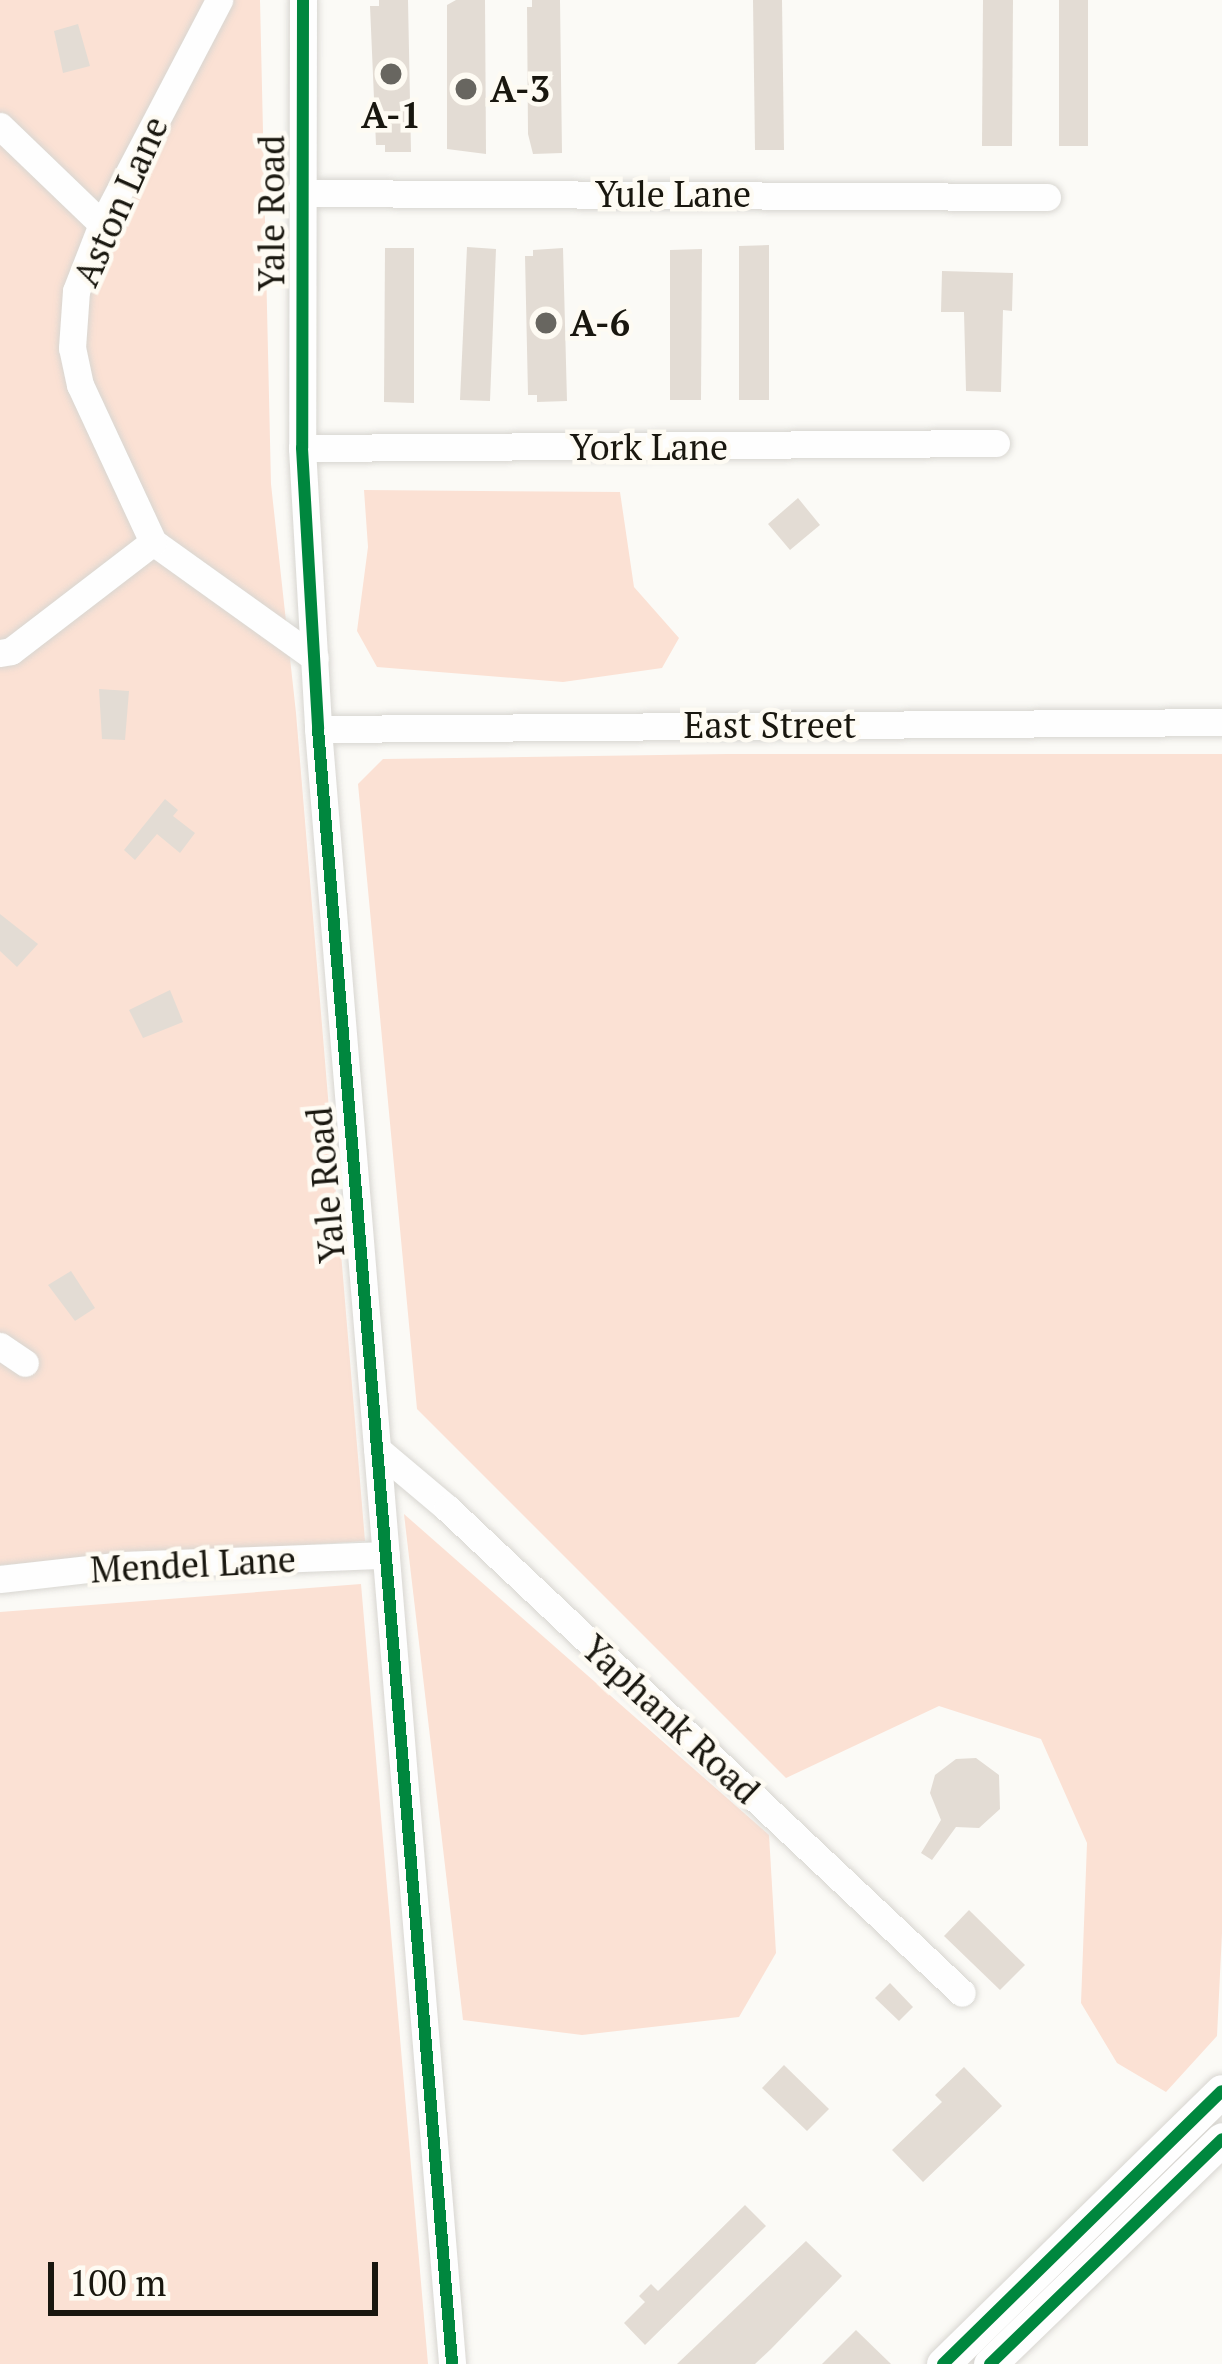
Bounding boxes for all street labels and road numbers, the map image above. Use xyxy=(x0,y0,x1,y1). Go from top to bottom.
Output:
street label: Aston Lane xyxy=(63,110,177,292)
street label: Yale Road xyxy=(249,135,293,291)
street label: Yule Lane xyxy=(595,172,751,216)
street label: York Lane xyxy=(570,425,728,469)
street label: East Street xyxy=(684,703,856,747)
street label: Yale Road xyxy=(297,1105,353,1265)
street label: Mendel Lane xyxy=(89,1537,297,1591)
street label: Yaphank Road xyxy=(573,1626,769,1812)

